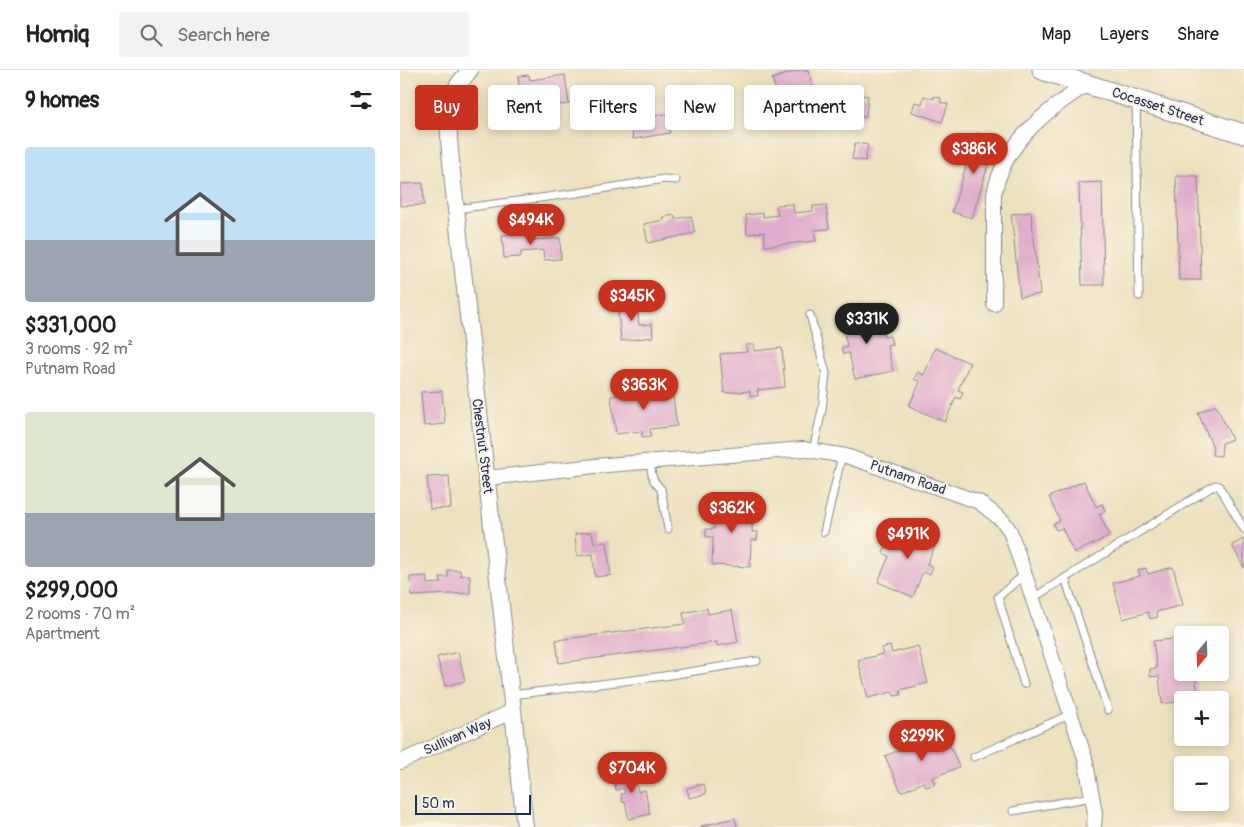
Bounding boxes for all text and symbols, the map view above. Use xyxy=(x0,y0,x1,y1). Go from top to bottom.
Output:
search box xyxy=(119,12,469,57)
text: Homiq xyxy=(25,20,89,49)
icon: search xyxy=(137,21,165,49)
text: Search here xyxy=(177,23,270,47)
text: Map xyxy=(1042,23,1071,46)
text: Layers xyxy=(1099,23,1149,46)
text: Share xyxy=(1177,23,1219,46)
street label: Cocasset Street xyxy=(1110,84,1206,129)
chip: Buy xyxy=(415,85,478,130)
chip: Rent xyxy=(488,85,560,130)
chip: Filters xyxy=(570,85,655,130)
chip: New xyxy=(665,85,734,130)
chip: Apartment xyxy=(744,85,864,130)
icon: filters xyxy=(347,86,375,114)
text: 9 homes xyxy=(25,87,99,114)
pin: $386K xyxy=(939,132,1009,175)
text: $386K xyxy=(952,139,996,159)
icon: home xyxy=(155,179,245,269)
pin: $494K xyxy=(496,204,566,246)
text: $494K xyxy=(508,210,554,230)
pin: $345K xyxy=(597,280,667,322)
text: $345K xyxy=(609,286,655,306)
pin: $331K xyxy=(832,302,902,345)
text: $331K xyxy=(846,309,888,329)
text: $331,000 xyxy=(25,312,116,339)
text: 3 rooms · 92 m² xyxy=(25,339,133,359)
text: Putnam Road xyxy=(25,359,116,379)
pin: $363K xyxy=(609,368,679,411)
text: $363K xyxy=(621,375,667,395)
street label: Chestnut Street xyxy=(468,398,497,495)
icon: home xyxy=(155,444,245,534)
street label: Putnam Road xyxy=(868,457,948,498)
pin: $362K xyxy=(697,492,767,534)
text: $362K xyxy=(709,498,755,518)
pin: $491K xyxy=(873,518,943,560)
text: $491K xyxy=(887,524,929,544)
text: $299,000 xyxy=(25,577,118,604)
text: 2 rooms · 70 m² xyxy=(25,604,135,624)
text: Apartment xyxy=(25,624,100,644)
north arrow xyxy=(1174,626,1229,681)
map controls xyxy=(1174,626,1229,811)
button: + xyxy=(1174,691,1229,746)
street label: Sullivan Way xyxy=(421,714,494,759)
pin: $299K xyxy=(887,720,957,762)
text: $299K xyxy=(900,726,944,746)
pin: $704K xyxy=(597,752,667,794)
button: − xyxy=(1174,756,1229,811)
text: $704K xyxy=(609,758,656,778)
scale bar xyxy=(415,792,531,815)
text: 50 m xyxy=(422,795,455,812)

